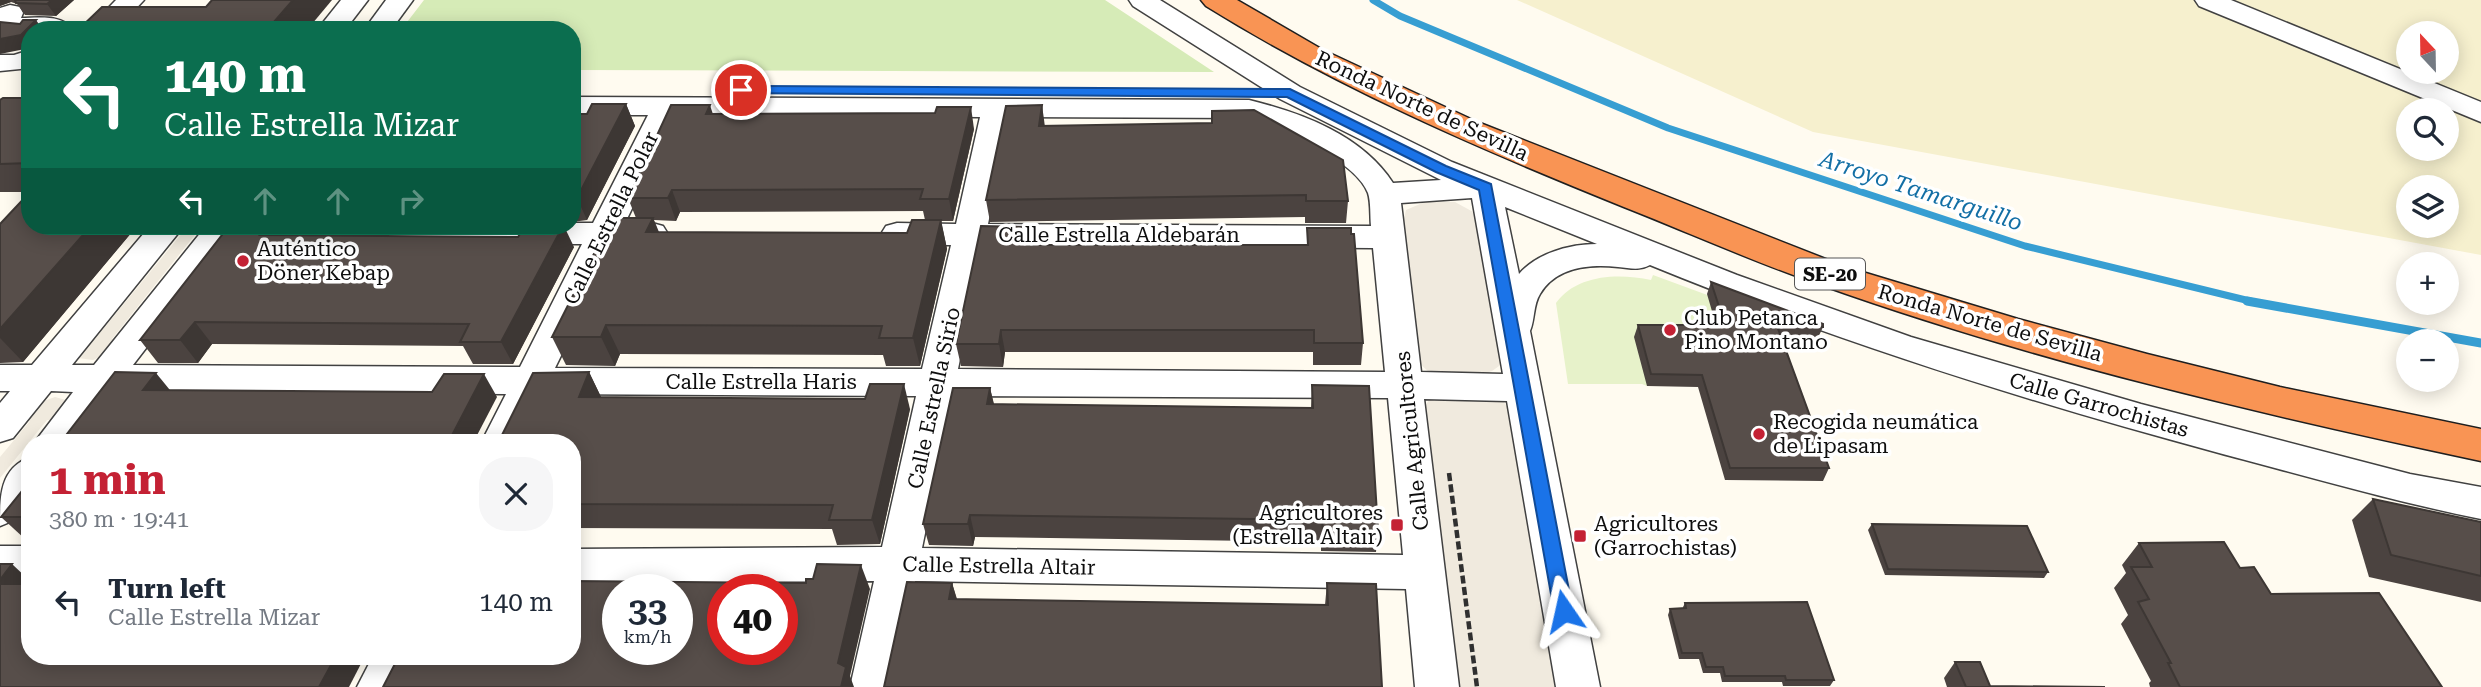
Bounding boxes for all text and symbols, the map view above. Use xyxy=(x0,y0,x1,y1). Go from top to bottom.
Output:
north arrow xyxy=(2396,21,2459,84)
map controls xyxy=(2396,21,2459,392)
street label: Ronda Norte de Sevilla xyxy=(1312,46,1533,166)
text: 140 m xyxy=(164,47,306,104)
icon: left xyxy=(49,49,140,140)
pin xyxy=(711,60,771,120)
icon: arrive xyxy=(722,71,760,109)
button: search xyxy=(2396,98,2459,161)
text: Calle Estrella Mizar xyxy=(164,106,459,144)
street label: Calle Estrella Polar xyxy=(559,127,664,308)
water label: Arroyo Tamarguillo xyxy=(1814,145,2026,237)
button: layers xyxy=(2396,175,2459,238)
icon: left xyxy=(173,182,211,220)
icon: ahead xyxy=(246,182,284,220)
icon: ahead xyxy=(319,182,357,220)
icon: right xyxy=(392,182,430,220)
street label: Calle Estrella Aldebarán xyxy=(998,223,1240,247)
place label: Auténtico Döner Kebap xyxy=(257,237,390,285)
button: + xyxy=(2396,252,2459,315)
marker: Auténtico Döner Kebap xyxy=(235,253,251,269)
road number: SE-20 xyxy=(1795,258,1865,290)
street label: Ronda Norte de Sevilla xyxy=(1875,279,2105,367)
street label: Calle Estrella Sirio xyxy=(903,305,965,491)
place label: Club Petanca Pino Montano xyxy=(1684,306,1828,354)
marker: Club Petanca Pino Montano xyxy=(1662,322,1678,338)
button: − xyxy=(2396,329,2459,392)
street label: Calle Agricultores xyxy=(1391,350,1433,532)
street label: Calle Garrochistas xyxy=(2007,368,2191,442)
street label: Calle Estrella Haris xyxy=(665,370,857,394)
place label: Recogida neumática de Lipasam xyxy=(1773,410,1979,458)
marker: Recogida neumática de Lipasam xyxy=(1751,426,1767,442)
text: 1 min xyxy=(49,455,166,504)
button: close xyxy=(479,457,553,531)
place label: Agricultores (Estrella Altair) xyxy=(1232,501,1383,549)
text: 380 m · 19:41 xyxy=(49,506,189,533)
place label: Agricultores (Garrochistas) xyxy=(1594,512,1737,560)
marker: Agricultores (Estrella Altair) xyxy=(1389,517,1405,533)
marker: Agricultores (Garrochistas) xyxy=(1572,528,1588,544)
street label: Calle Estrella Altair xyxy=(902,552,1096,580)
text: Turn left xyxy=(108,574,226,604)
speed limit sign: 40 xyxy=(707,574,798,665)
position arrow xyxy=(1527,574,1601,648)
icon: left xyxy=(49,583,87,621)
text: 140 m xyxy=(479,587,553,617)
text: 33 xyxy=(628,590,667,631)
text: Calle Estrella Mizar xyxy=(108,604,320,631)
text: km/h xyxy=(623,626,672,647)

